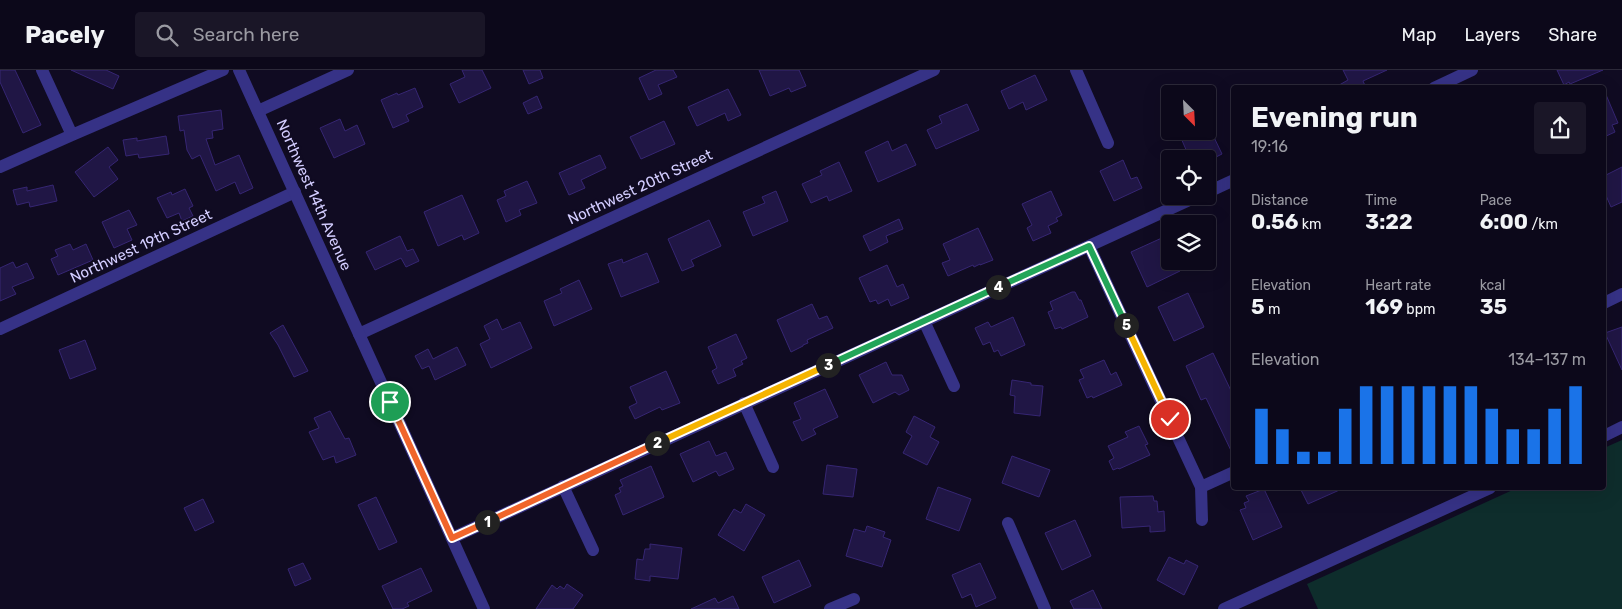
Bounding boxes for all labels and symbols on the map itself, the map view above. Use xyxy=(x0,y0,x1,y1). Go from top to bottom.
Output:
north arrow xyxy=(1161,85,1216,140)
street label: Northwest 14th Avenue xyxy=(273,117,355,273)
street label: Northwest 20th Street xyxy=(565,146,715,228)
street label: Northwest 19th Street xyxy=(67,205,215,287)
pin: 4 xyxy=(986,274,1010,300)
pin: 5 xyxy=(1114,312,1138,338)
pin: 3 xyxy=(816,352,840,378)
pin xyxy=(369,381,411,423)
pin xyxy=(1149,398,1191,440)
pin: 2 xyxy=(644,430,670,456)
pin: 1 xyxy=(474,510,500,534)

